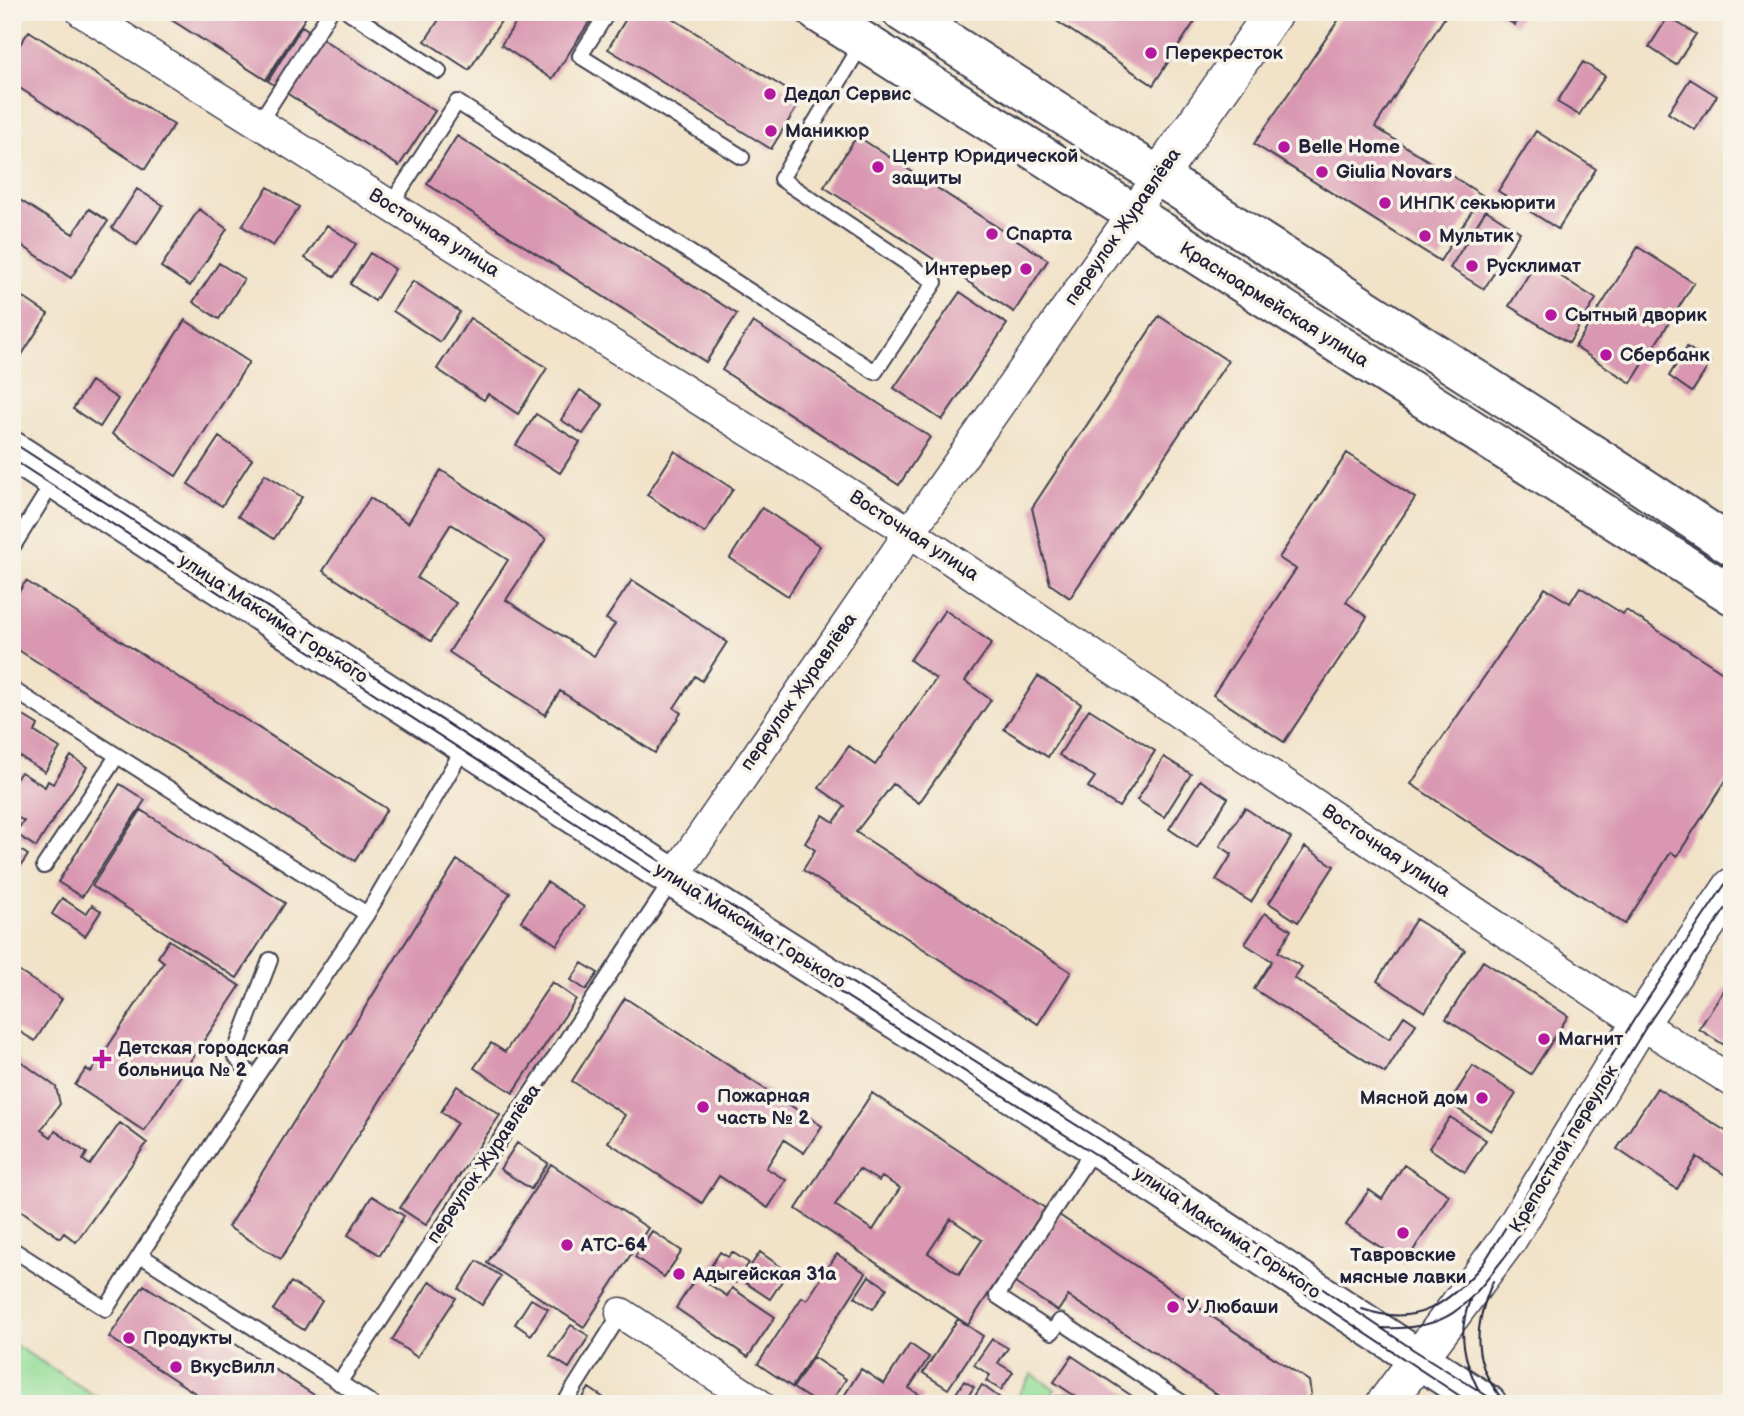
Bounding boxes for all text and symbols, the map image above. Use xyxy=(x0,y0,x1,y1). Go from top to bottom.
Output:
place label: Перекресток xyxy=(1165,42,1284,65)
marker: Перекресток xyxy=(1143,45,1159,61)
place label: Дедал Сервис xyxy=(784,83,912,106)
marker: Дедал Сервис xyxy=(762,86,778,102)
place label: Маникюр xyxy=(785,120,870,143)
marker: Маникюр xyxy=(763,123,779,139)
place label: Belle Home xyxy=(1298,136,1400,159)
marker: Belle Home xyxy=(1276,139,1292,155)
street label: переулок Журавлёва xyxy=(1060,144,1186,310)
place label: Центр Юридической защиты xyxy=(892,145,1078,190)
marker: Центр Юридической защиты xyxy=(870,159,886,175)
place label: Giulia Novars xyxy=(1336,161,1452,184)
marker: Giulia Novars xyxy=(1314,164,1330,180)
street label: Восточная улица xyxy=(364,184,504,282)
place label: ИНПК секьюрити xyxy=(1399,192,1556,215)
marker: ИНПК секьюрити xyxy=(1377,195,1393,211)
place label: Спарта xyxy=(1006,223,1073,246)
place label: Мультик xyxy=(1439,225,1515,248)
marker: Спарта xyxy=(984,226,1000,242)
marker: Мультик xyxy=(1417,228,1433,244)
street label: Красноармейская улица xyxy=(1175,237,1373,373)
place label: Русклимат xyxy=(1486,255,1581,278)
place label: Интерьер xyxy=(925,258,1013,281)
marker: Русклимат xyxy=(1464,258,1480,274)
marker: Интерьер xyxy=(1018,261,1034,277)
place label: Сытный дворик xyxy=(1565,304,1708,327)
marker: Сытный дворик xyxy=(1543,307,1559,323)
place label: Сбербанк xyxy=(1620,344,1710,367)
marker: Сбербанк xyxy=(1598,347,1614,363)
street label: Восточная улица xyxy=(845,486,983,586)
street label: улица Максима Горького xyxy=(174,549,372,689)
street label: переулок Журавлёва xyxy=(736,609,862,775)
street label: Восточная улица xyxy=(1317,800,1455,902)
street label: улица Максима Горького xyxy=(650,858,850,994)
place label: Магнит xyxy=(1558,1028,1623,1051)
marker: Магнит xyxy=(1536,1031,1552,1047)
place label: Детская городская больница № 2 xyxy=(118,1037,289,1082)
marker: Детская городская больница № 2 xyxy=(92,1049,112,1069)
street label: Крепостной переулок xyxy=(1505,1061,1623,1237)
street label: переулок Журавлёва xyxy=(422,1080,546,1248)
place label: Пожарная часть № 2 xyxy=(717,1085,810,1130)
place label: Мясной дом xyxy=(1360,1087,1468,1110)
marker: Мясной дом xyxy=(1474,1090,1490,1106)
marker: Пожарная часть № 2 xyxy=(695,1099,711,1115)
street label: улица Максима Горького xyxy=(1129,1162,1325,1304)
marker: Тавровские мясные лавки xyxy=(1395,1225,1411,1241)
place label: АТС-64 xyxy=(580,1234,647,1257)
marker: АТС-64 xyxy=(559,1237,575,1253)
place label: Тавровские мясные лавки xyxy=(1340,1244,1466,1289)
place label: Адыгейская 31а xyxy=(692,1263,837,1286)
marker: Адыгейская 31а xyxy=(671,1266,687,1282)
place label: У Любаши xyxy=(1187,1296,1278,1319)
marker: У Любаши xyxy=(1165,1299,1181,1315)
place label: Продукты xyxy=(143,1327,232,1350)
marker: Продукты xyxy=(121,1330,137,1346)
place label: ВкусВилл xyxy=(190,1356,275,1379)
marker: ВкусВилл xyxy=(168,1359,184,1375)

